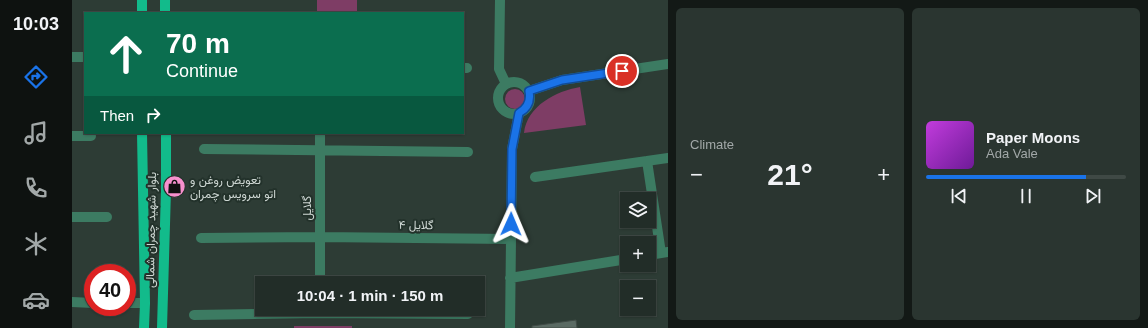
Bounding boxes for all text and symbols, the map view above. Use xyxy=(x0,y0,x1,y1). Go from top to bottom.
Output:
text: 10:03 xyxy=(13,14,59,34)
icon: ahead xyxy=(100,28,152,80)
text: 70 m xyxy=(166,28,230,59)
pin xyxy=(605,54,639,88)
icon: arrive xyxy=(611,60,633,82)
text: Continue xyxy=(166,61,238,81)
icon: directions xyxy=(22,63,50,91)
icon: right xyxy=(142,104,164,126)
text: Then xyxy=(100,107,134,124)
icon: music xyxy=(22,119,50,147)
text: Paper Moons xyxy=(986,129,1080,146)
text: Climate xyxy=(690,137,734,152)
text: Ada Vale xyxy=(986,146,1038,161)
text: 21° xyxy=(767,158,813,191)
text: − xyxy=(690,162,703,187)
text: + xyxy=(877,162,890,187)
street label: بلوار شهید چمران شمالی xyxy=(143,172,160,288)
place label: تعویض روغن و اتو سرویس چمران xyxy=(190,173,276,202)
icon: phone xyxy=(22,174,50,202)
shop icon: تعویض روغن و اتو سرویس چمران xyxy=(162,174,188,200)
icon: previous xyxy=(948,185,970,207)
icon: pause xyxy=(1015,185,1037,207)
icon: next xyxy=(1082,185,1104,207)
map controls xyxy=(620,192,656,316)
button: layers xyxy=(620,192,656,228)
street label: گلایل xyxy=(300,196,315,220)
position arrow xyxy=(490,203,532,245)
street label: گلایل ۴ xyxy=(398,218,434,233)
icon: climate xyxy=(22,230,50,258)
button: + xyxy=(620,236,656,272)
speed limit sign: 40 xyxy=(84,264,136,316)
button: − xyxy=(620,280,656,316)
icon: car xyxy=(22,286,50,314)
text: 10:04 · 1 min · 150 m xyxy=(297,287,443,304)

